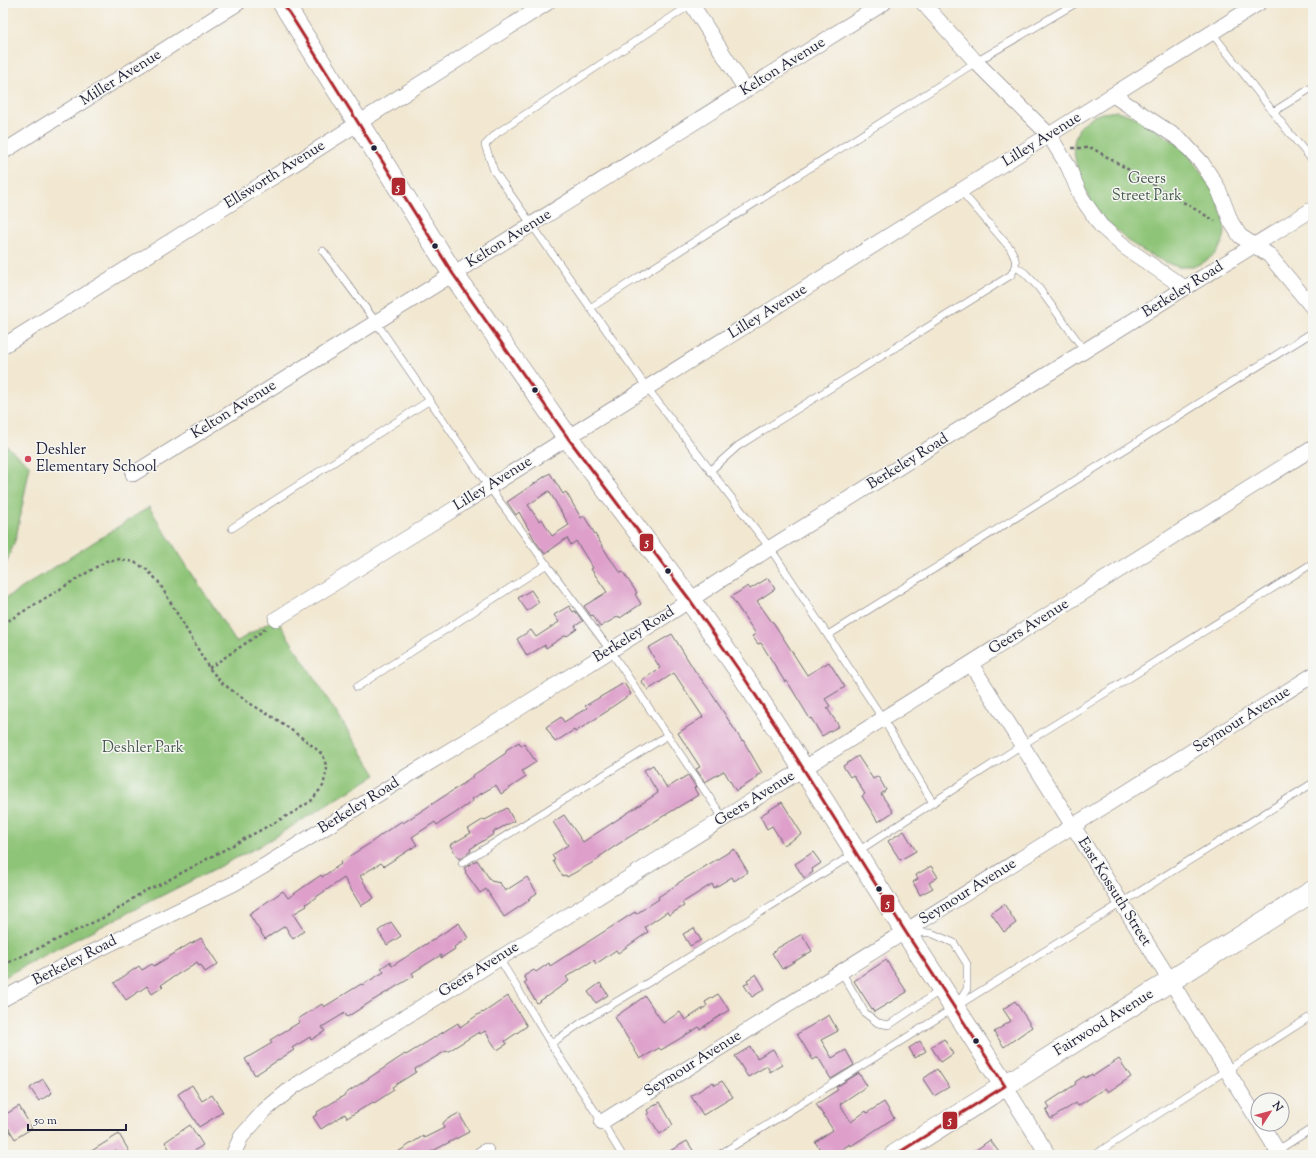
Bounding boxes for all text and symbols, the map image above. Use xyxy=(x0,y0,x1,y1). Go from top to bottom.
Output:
street label: Kelton Avenue xyxy=(736,32,830,102)
street label: Miller Avenue xyxy=(76,45,166,111)
street label: Lilley Avenue xyxy=(999,107,1085,173)
street label: Ellsworth Avenue xyxy=(221,136,329,214)
unlabelled marker xyxy=(369,143,379,153)
park label: Geers Street Park xyxy=(1112,169,1182,207)
line badge: 5 xyxy=(391,177,406,196)
text: 5 xyxy=(395,180,400,196)
street label: Kelton Avenue xyxy=(462,204,556,274)
unlabelled marker xyxy=(430,241,440,251)
street label: Berkeley Road xyxy=(1138,256,1228,323)
street label: Lilley Avenue xyxy=(725,279,811,345)
street label: Kelton Avenue xyxy=(187,375,281,445)
unlabelled marker xyxy=(530,385,540,395)
street label: Berkeley Road xyxy=(863,428,953,495)
place label: Deshler Elementary School xyxy=(36,440,157,478)
street label: Lilley Avenue xyxy=(450,451,536,517)
marker: Deshler Elementary School xyxy=(23,454,33,464)
line badge: 5 xyxy=(639,533,654,552)
text: 5 xyxy=(644,535,649,551)
unlabelled marker xyxy=(663,566,673,576)
street label: Geers Avenue xyxy=(985,594,1073,660)
street label: Berkeley Road xyxy=(589,601,679,668)
street label: Seymour Avenue xyxy=(1189,682,1295,758)
park label: Deshler Park xyxy=(102,738,184,759)
street label: Geers Avenue xyxy=(711,766,799,832)
street label: Berkeley Road xyxy=(314,772,404,839)
street label: East Kossuth Street xyxy=(1072,833,1156,951)
street label: Seymour Avenue xyxy=(915,854,1021,930)
unlabelled marker xyxy=(874,884,884,894)
line badge: 5 xyxy=(880,894,895,913)
text: 5 xyxy=(885,896,890,912)
street label: Berkeley Road xyxy=(29,931,121,991)
street label: Geers Avenue xyxy=(435,937,523,1003)
street label: Fairwood Avenue xyxy=(1050,984,1158,1062)
street label: Seymour Avenue xyxy=(640,1026,746,1102)
unlabelled marker xyxy=(971,1036,981,1046)
north arrow xyxy=(1250,1092,1290,1132)
text: N xyxy=(1268,1098,1286,1115)
scale bar xyxy=(28,1106,126,1132)
line badge: 5 xyxy=(942,1111,958,1130)
text: 50 m xyxy=(33,1112,57,1130)
text: 5 xyxy=(947,1113,952,1129)

